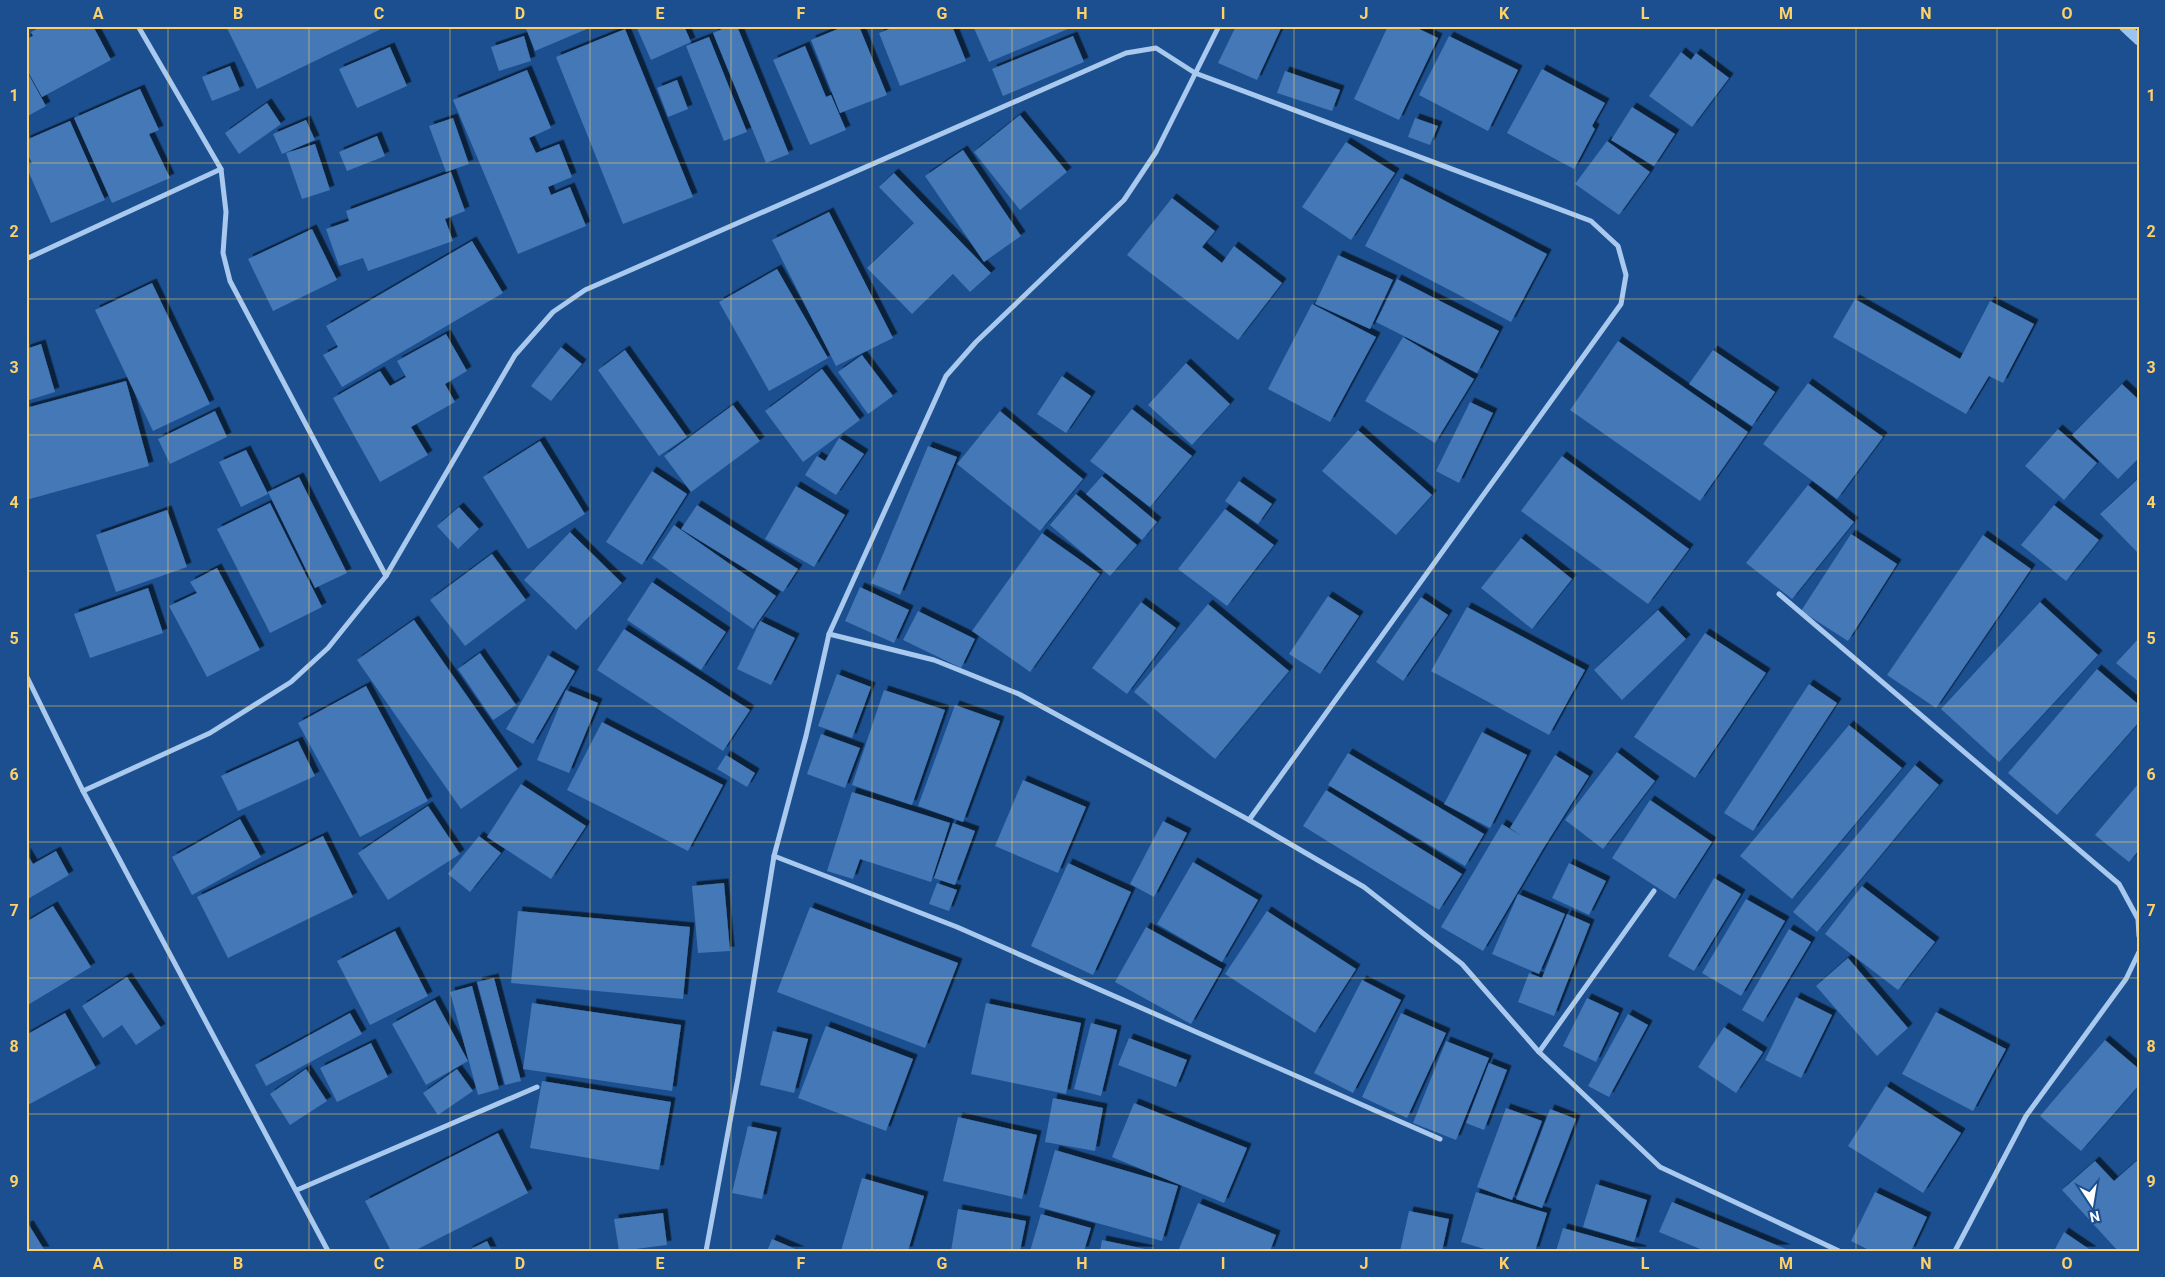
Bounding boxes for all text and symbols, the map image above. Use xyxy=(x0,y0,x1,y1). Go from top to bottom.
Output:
text: A xyxy=(93,4,104,23)
text: B xyxy=(233,4,243,23)
text: C xyxy=(374,4,384,23)
text: D xyxy=(515,4,525,23)
text: E xyxy=(656,4,665,23)
text: F xyxy=(797,4,806,23)
text: G xyxy=(937,4,948,23)
text: H xyxy=(1076,4,1088,23)
text: I xyxy=(1221,4,1225,23)
text: J xyxy=(1360,4,1368,23)
text: K xyxy=(1499,4,1510,23)
text: L xyxy=(1641,4,1650,23)
text: M xyxy=(1779,4,1793,23)
text: N xyxy=(1920,4,1932,23)
text: O xyxy=(2061,4,2073,23)
text: 1 xyxy=(9,86,19,105)
text: 1 xyxy=(2146,86,2156,105)
text: 2 xyxy=(9,222,19,241)
text: 2 xyxy=(2146,222,2156,241)
text: 3 xyxy=(9,358,19,377)
text: 3 xyxy=(2146,358,2156,377)
text: 4 xyxy=(9,493,19,512)
text: 4 xyxy=(2146,493,2156,512)
text: 5 xyxy=(9,629,19,648)
text: 5 xyxy=(2146,629,2156,648)
text: 6 xyxy=(9,765,19,784)
text: 6 xyxy=(2146,765,2156,784)
text: 7 xyxy=(9,901,19,920)
text: 7 xyxy=(2146,901,2156,920)
text: 8 xyxy=(9,1037,19,1056)
text: 8 xyxy=(2146,1037,2156,1056)
text: 9 xyxy=(9,1172,19,1191)
text: 9 xyxy=(2146,1172,2156,1191)
north arrow xyxy=(2068,1180,2118,1230)
text: N xyxy=(2088,1208,2101,1226)
text: A xyxy=(93,1254,104,1273)
text: B xyxy=(233,1254,243,1273)
text: C xyxy=(374,1254,384,1273)
text: D xyxy=(515,1254,525,1273)
text: E xyxy=(656,1254,665,1273)
text: F xyxy=(797,1254,806,1273)
text: G xyxy=(937,1254,948,1273)
text: H xyxy=(1076,1254,1088,1273)
text: I xyxy=(1221,1254,1225,1273)
text: J xyxy=(1360,1254,1368,1273)
text: K xyxy=(1499,1254,1510,1273)
text: L xyxy=(1641,1254,1650,1273)
text: M xyxy=(1779,1254,1793,1273)
text: N xyxy=(1920,1254,1932,1273)
text: O xyxy=(2061,1254,2073,1273)

